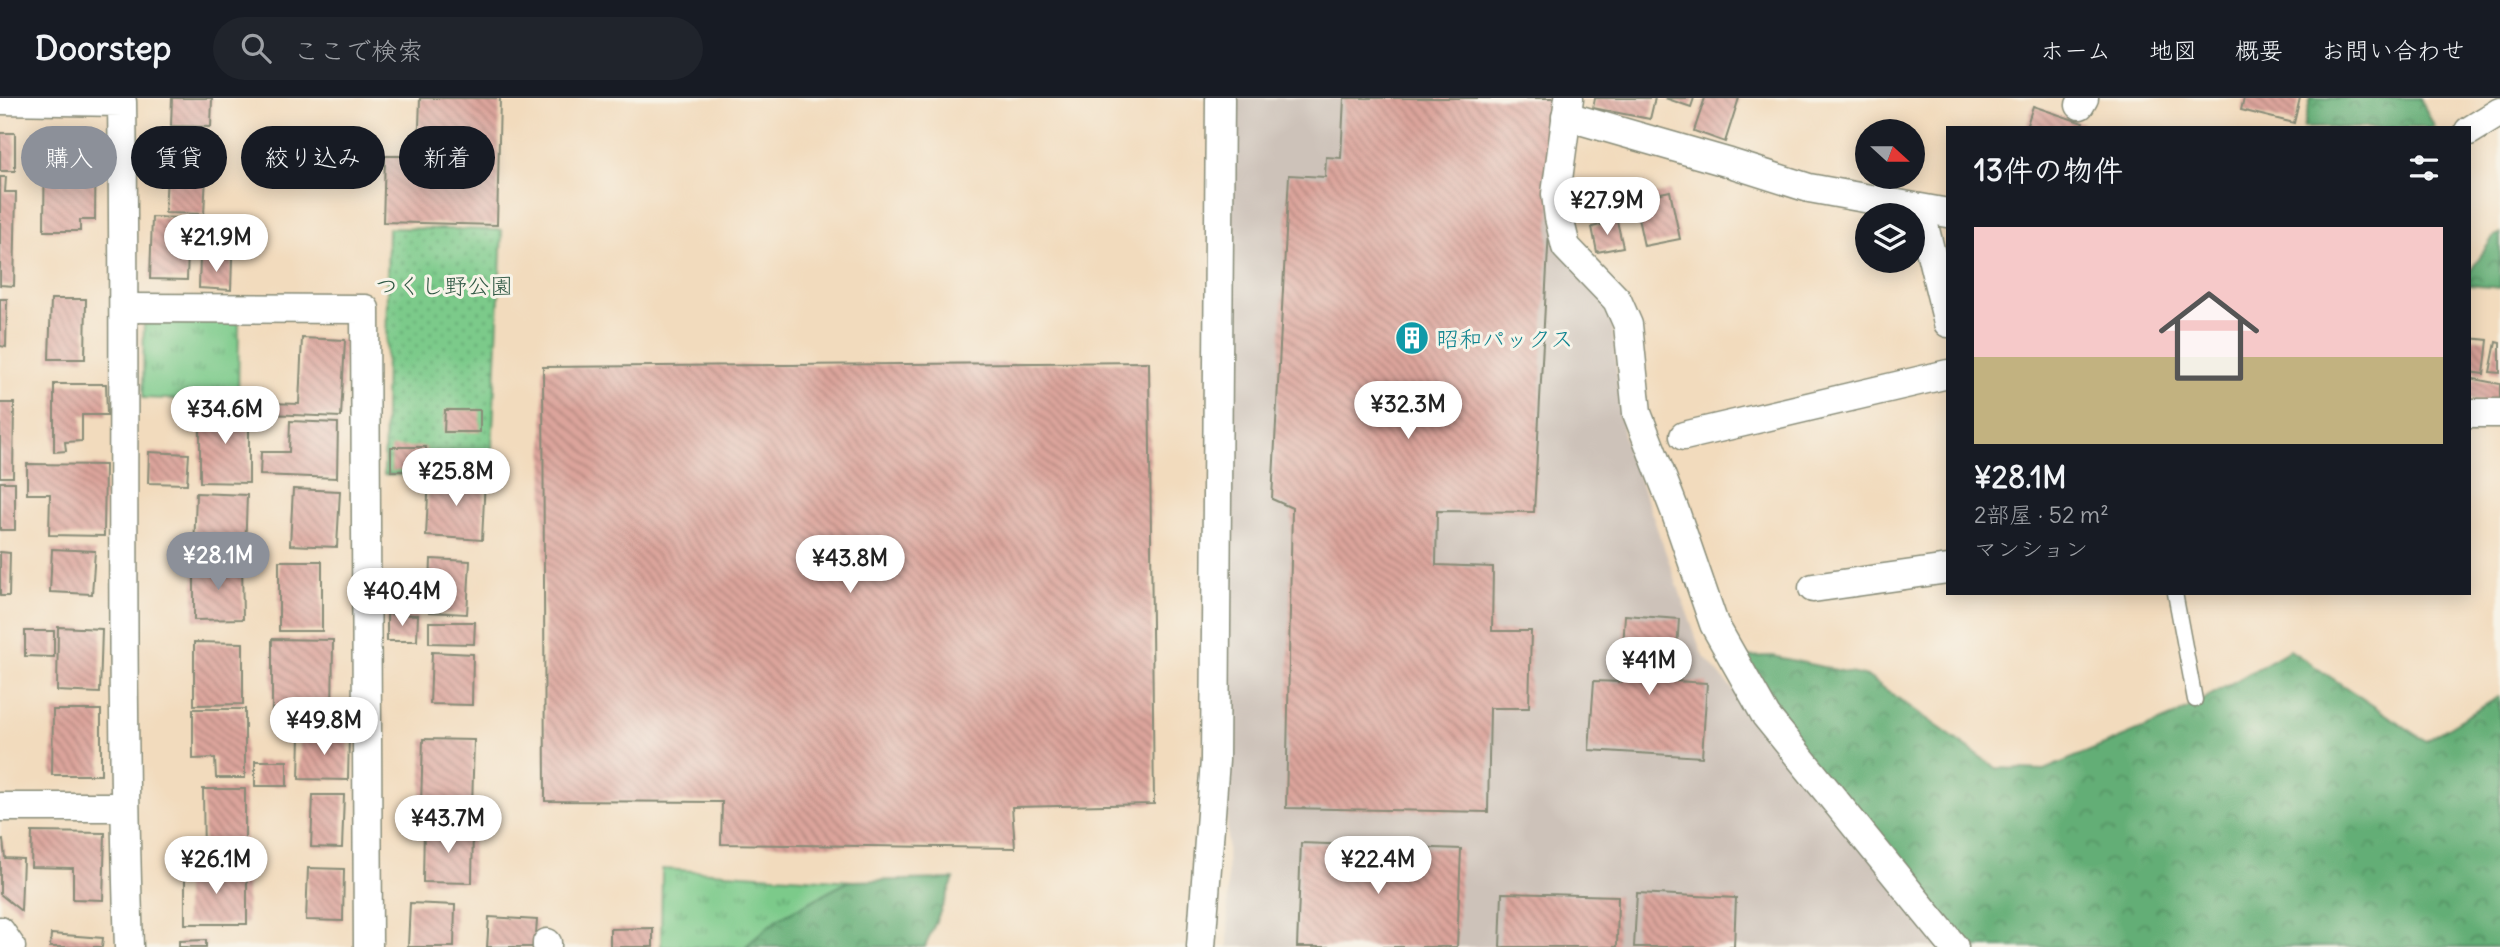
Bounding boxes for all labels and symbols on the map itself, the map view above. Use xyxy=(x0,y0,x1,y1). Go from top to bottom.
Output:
north arrow xyxy=(1855,119,1925,189)
pin: ¥27.9M xyxy=(1550,178,1664,237)
pin: ¥21.9M xyxy=(159,214,273,274)
park label: つくし野公園 xyxy=(375,271,513,300)
building icon: 昭和パックス xyxy=(1393,319,1431,357)
place label: 昭和パックス xyxy=(1436,324,1574,353)
pin: ¥32.3M xyxy=(1351,382,1465,441)
pin: ¥34.6M xyxy=(168,386,282,446)
pin: ¥25.8M xyxy=(399,448,513,508)
pin: ¥28.1M xyxy=(161,532,275,592)
pin: ¥43.8M xyxy=(793,536,907,595)
pin: ¥40.4M xyxy=(345,568,459,628)
pin: ¥41M xyxy=(1608,638,1690,697)
pin: ¥49.8M xyxy=(267,698,381,757)
pin: ¥43.7M xyxy=(391,796,505,855)
pin: ¥26.1M xyxy=(159,836,273,896)
pin: ¥22.4M xyxy=(1321,836,1435,896)

